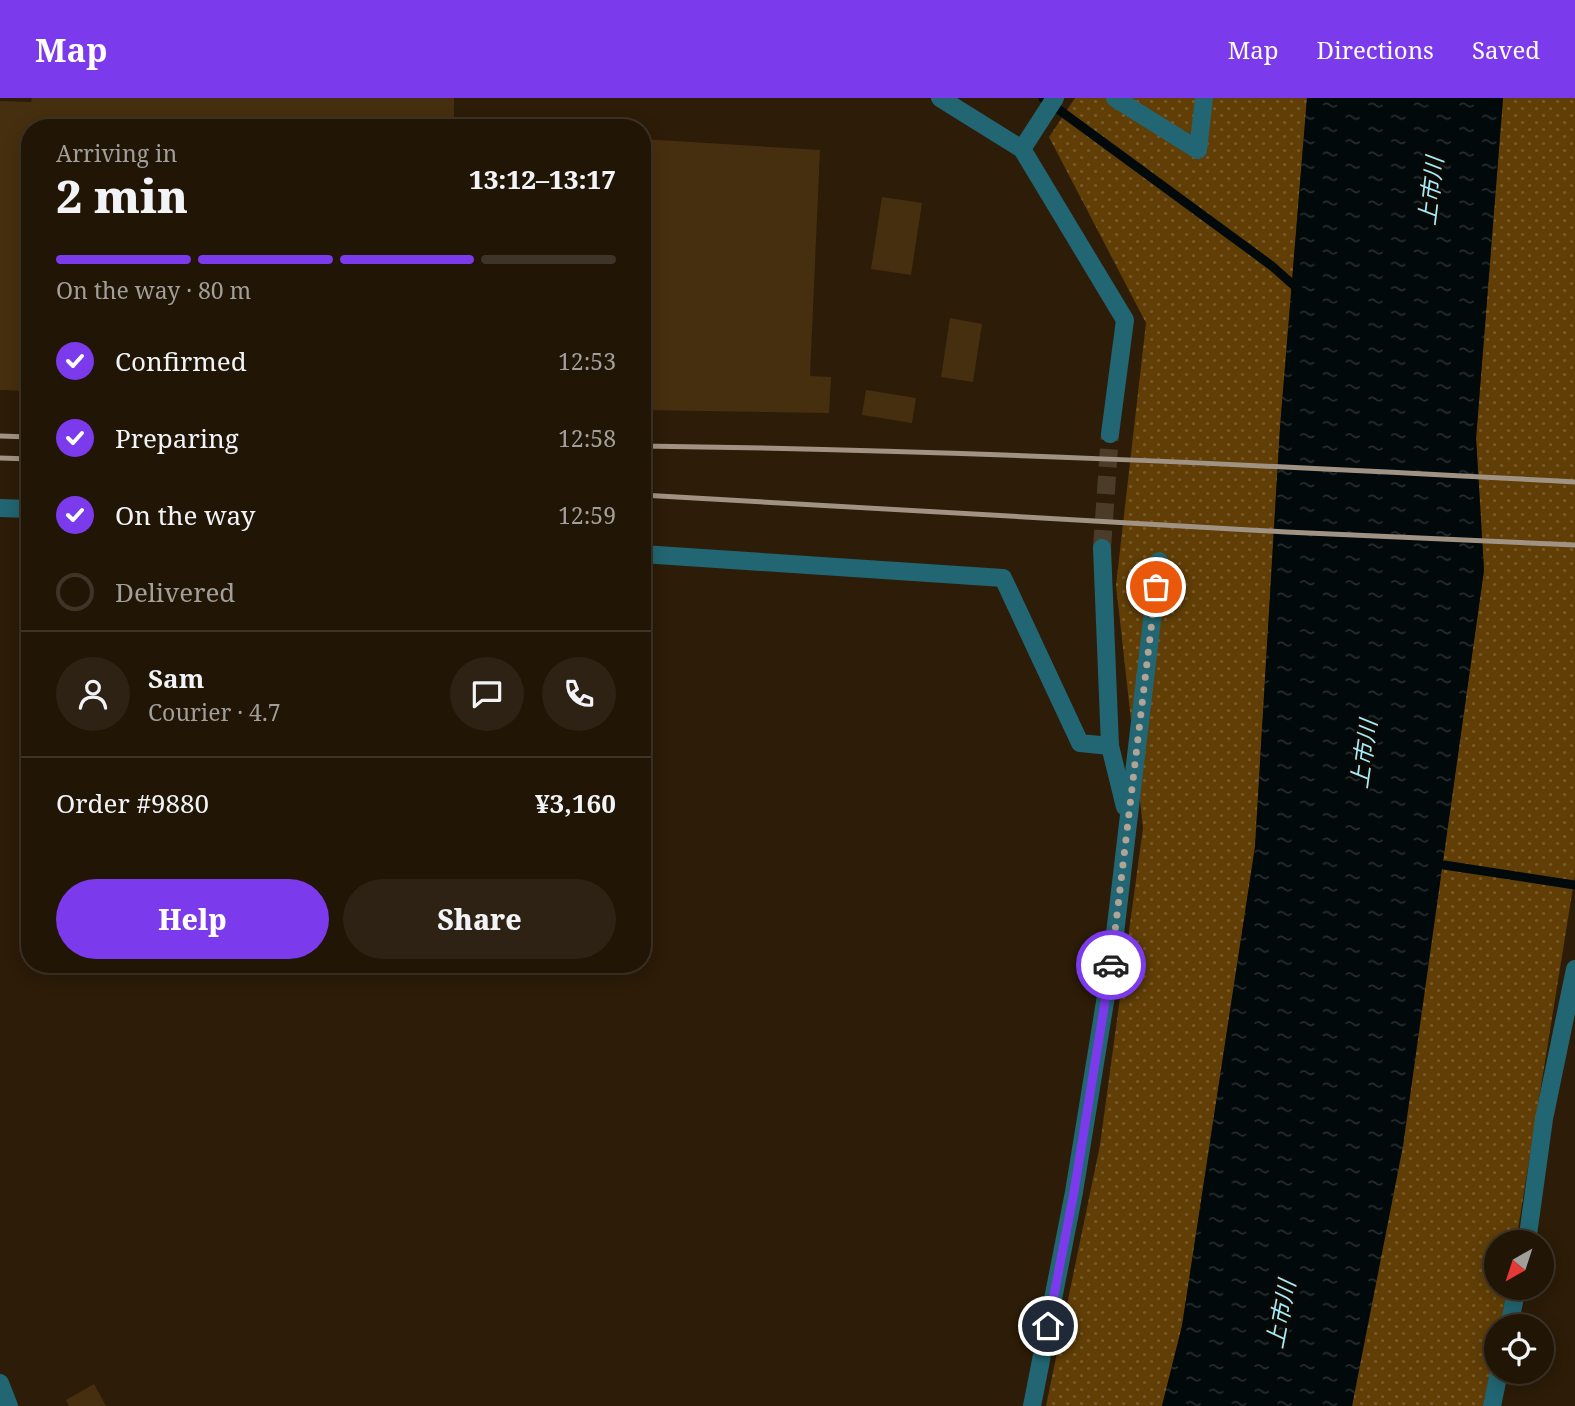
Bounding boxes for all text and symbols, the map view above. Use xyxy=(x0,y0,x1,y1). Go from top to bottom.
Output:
text: Map xyxy=(35,27,108,72)
text: Map xyxy=(1228,33,1279,66)
text: Directions xyxy=(1317,33,1434,66)
text: Saved xyxy=(1472,33,1540,66)
text: Arriving in xyxy=(56,137,177,169)
water label: 上市川 xyxy=(1410,152,1450,227)
text: 13:12–13:17 xyxy=(469,161,616,197)
text: 2 min xyxy=(56,164,188,226)
text: On the way · 80 m xyxy=(56,274,251,306)
icon: check xyxy=(56,342,94,380)
text: Confirmed xyxy=(115,343,247,379)
text: 12:53 xyxy=(558,345,616,377)
icon: check xyxy=(56,419,94,457)
text: Preparing xyxy=(115,420,239,456)
text: 12:58 xyxy=(558,422,616,454)
icon: check xyxy=(56,496,94,534)
text: On the way xyxy=(115,497,255,533)
text: 12:59 xyxy=(558,499,616,531)
pin xyxy=(1126,557,1186,617)
icon: bag xyxy=(1137,568,1175,606)
text: Delivered xyxy=(115,574,235,610)
button: person xyxy=(56,657,130,731)
button: chat xyxy=(450,657,524,731)
button: phone xyxy=(542,657,616,731)
text: Sam xyxy=(148,660,204,696)
text: Courier · 4.7 xyxy=(148,696,281,728)
water label: 上市川 xyxy=(1342,715,1384,790)
text: Order #9880 xyxy=(56,785,209,821)
text: ¥3,160 xyxy=(535,785,616,821)
button: Help xyxy=(56,879,329,959)
button: Share xyxy=(343,879,616,959)
courier xyxy=(1076,930,1146,1000)
icon: car xyxy=(1092,946,1130,984)
north arrow xyxy=(1484,1230,1554,1300)
map controls xyxy=(1484,1230,1554,1384)
water label: 上市川 xyxy=(1258,1274,1303,1351)
pin xyxy=(1018,1296,1078,1356)
icon: home xyxy=(1029,1307,1067,1345)
button: locate xyxy=(1484,1314,1554,1384)

